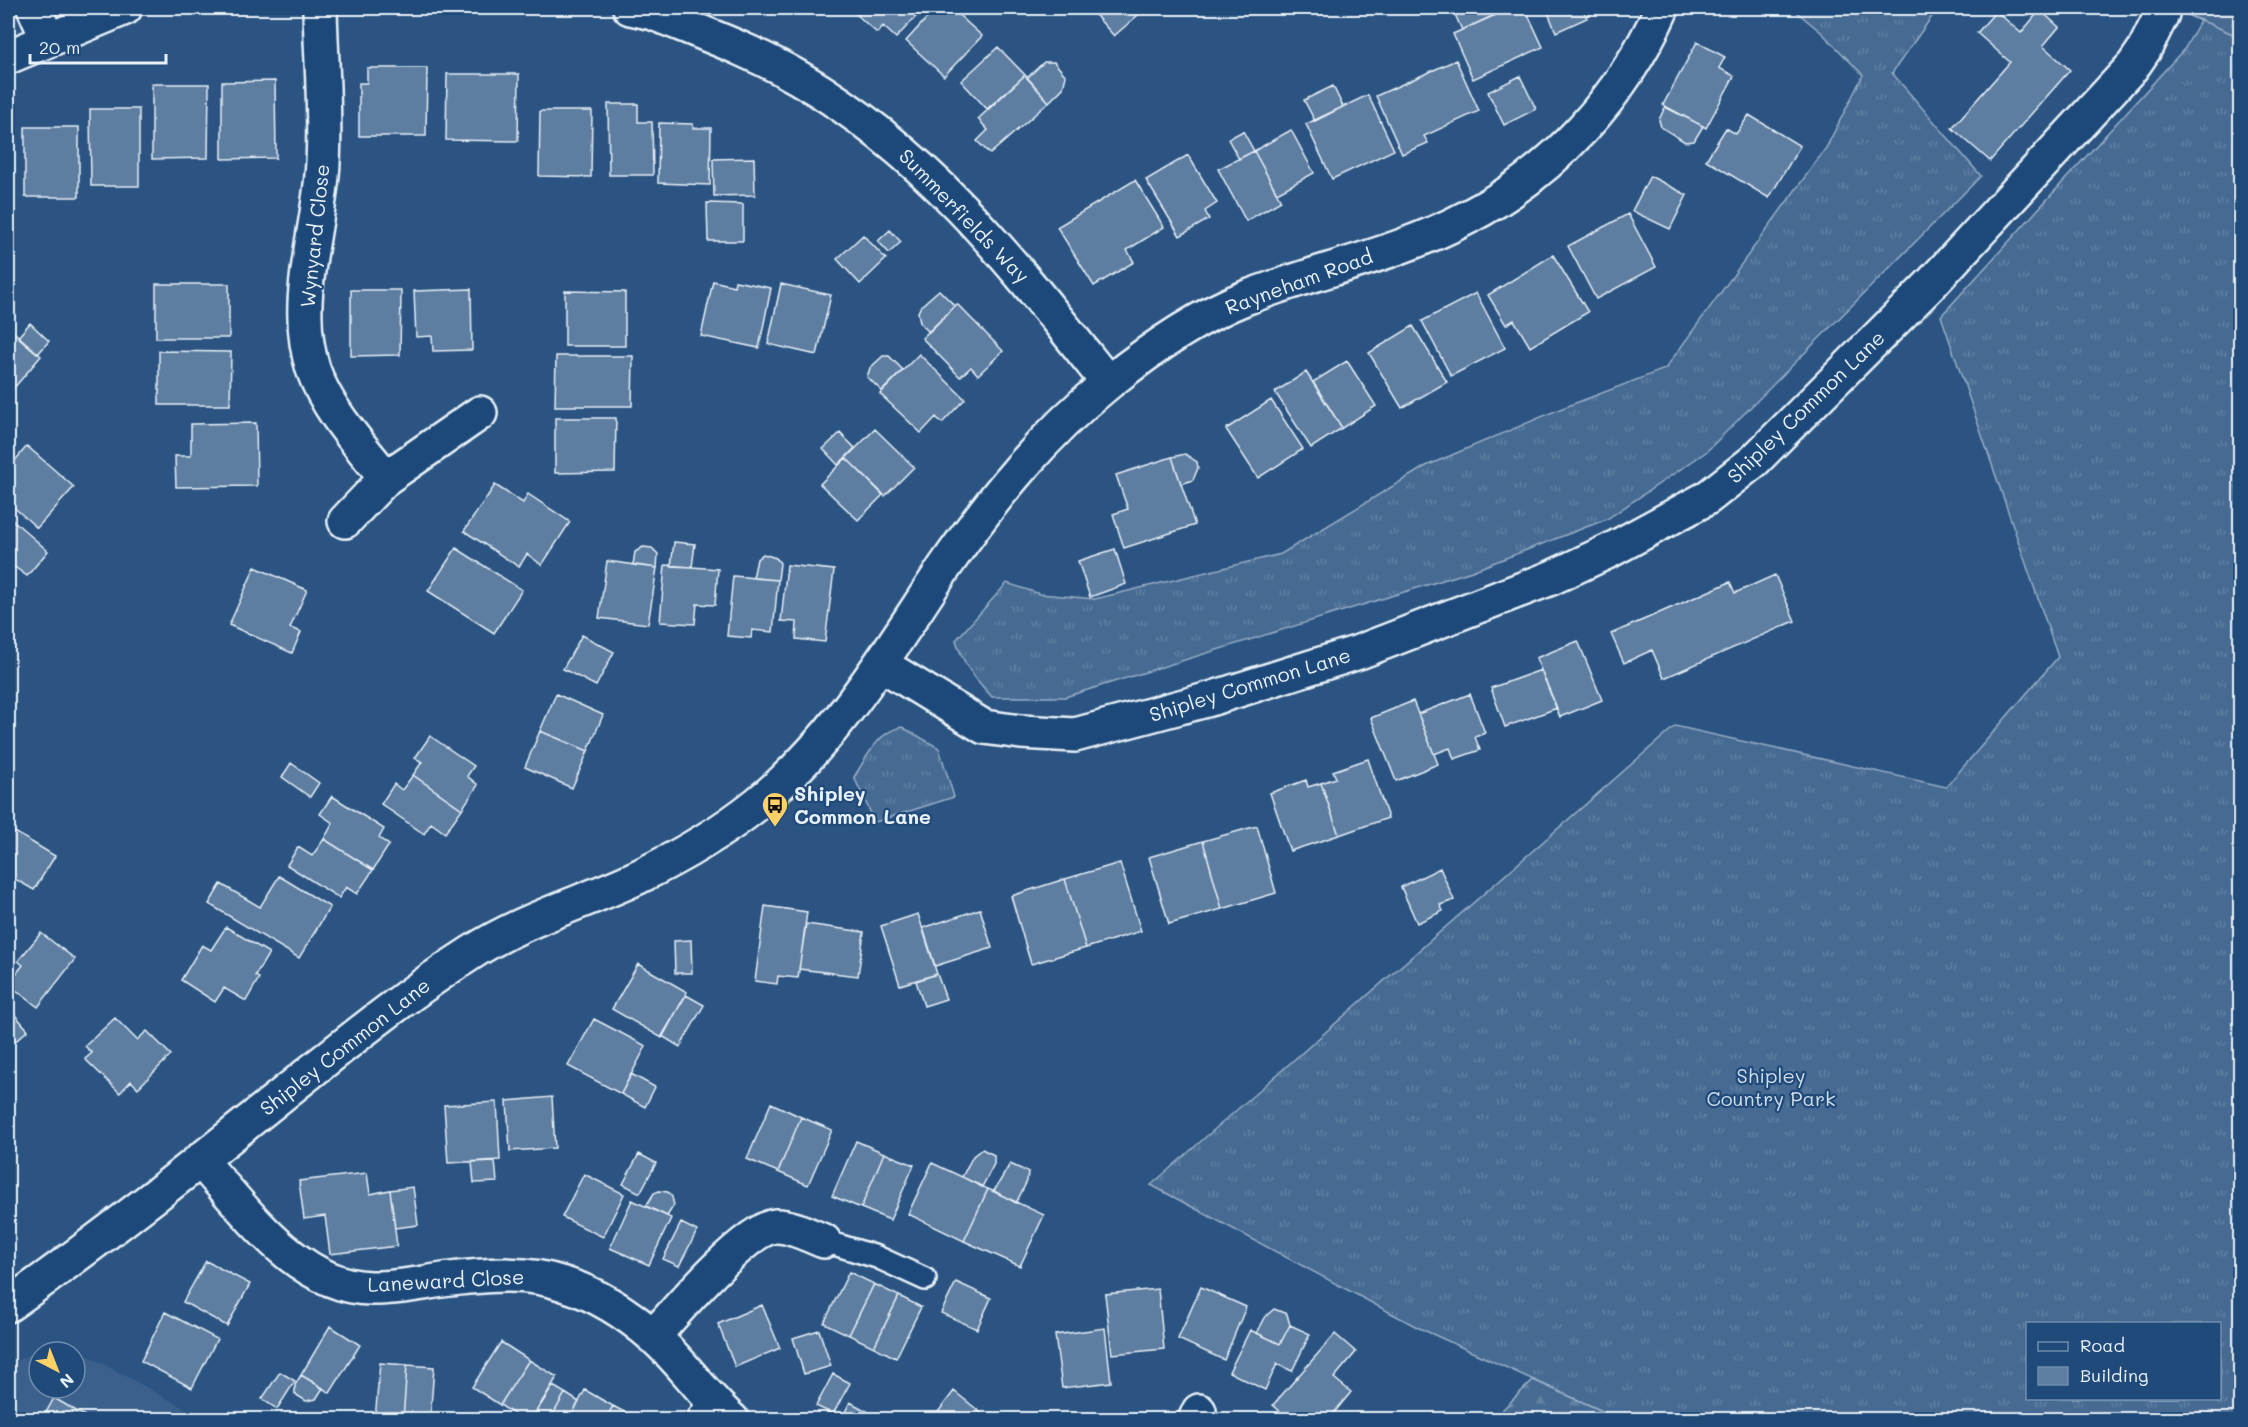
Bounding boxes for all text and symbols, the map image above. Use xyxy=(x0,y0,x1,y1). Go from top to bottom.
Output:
scale bar xyxy=(30,27,166,65)
text: 20 m xyxy=(39,35,80,59)
street label: Summerfields Way xyxy=(894,143,1036,288)
street label: Wynyard Close xyxy=(294,163,334,309)
street label: Rayneham Road xyxy=(1221,242,1376,320)
street label: Shipley Common Lane xyxy=(1721,324,1890,488)
street label: Shipley Common Lane xyxy=(1146,641,1353,727)
place label: Shipley Common Lane xyxy=(794,780,931,829)
bus stop icon: Shipley Common Lane xyxy=(760,790,790,828)
street label: Shipley Common Lane xyxy=(254,972,435,1121)
park label: Shipley Country Park xyxy=(1706,1062,1836,1111)
street label: Laneward Close xyxy=(367,1263,525,1297)
legend xyxy=(2026,1322,2221,1400)
text: Road xyxy=(2080,1333,2125,1357)
north arrow xyxy=(27,1340,87,1400)
text: Building xyxy=(2080,1363,2148,1387)
text: N xyxy=(56,1370,79,1393)

